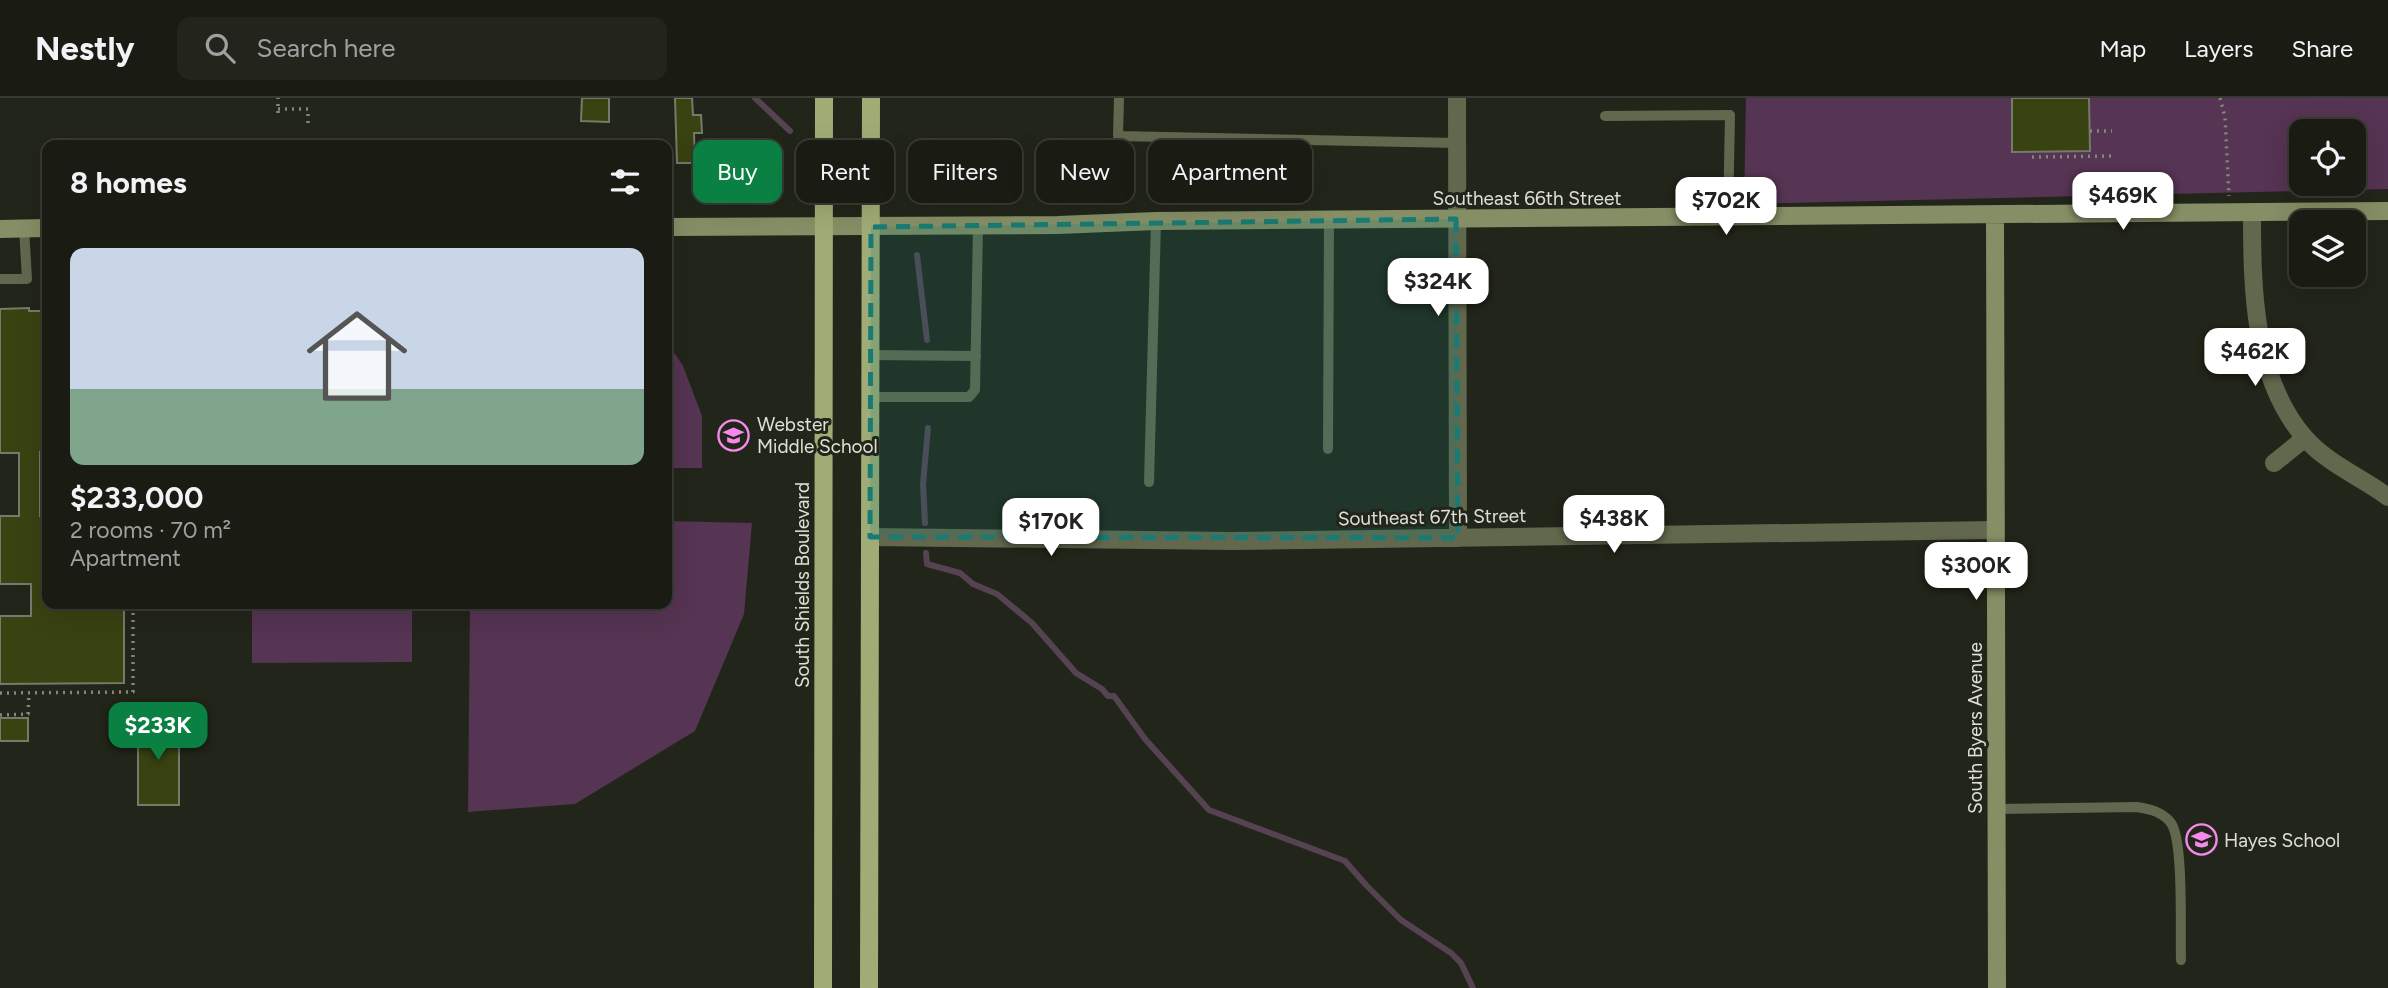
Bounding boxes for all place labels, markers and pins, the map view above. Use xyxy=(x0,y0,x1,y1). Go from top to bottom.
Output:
pin: $469K xyxy=(2074,172,2172,232)
pin: $702K xyxy=(1677,178,1775,237)
pin: $324K xyxy=(1389,258,1487,318)
pin: $462K xyxy=(2206,328,2304,388)
place label: Webster Middle School xyxy=(757,413,878,458)
school or university icon: Webster Middle School xyxy=(717,418,751,452)
pin: $438K xyxy=(1565,496,1663,555)
pin: $170K xyxy=(1002,498,1100,558)
pin: $300K xyxy=(1927,542,2025,602)
pin: $233K xyxy=(109,702,207,762)
school or university icon: Hayes School xyxy=(2184,823,2218,857)
place label: Hayes School xyxy=(2224,829,2340,852)

